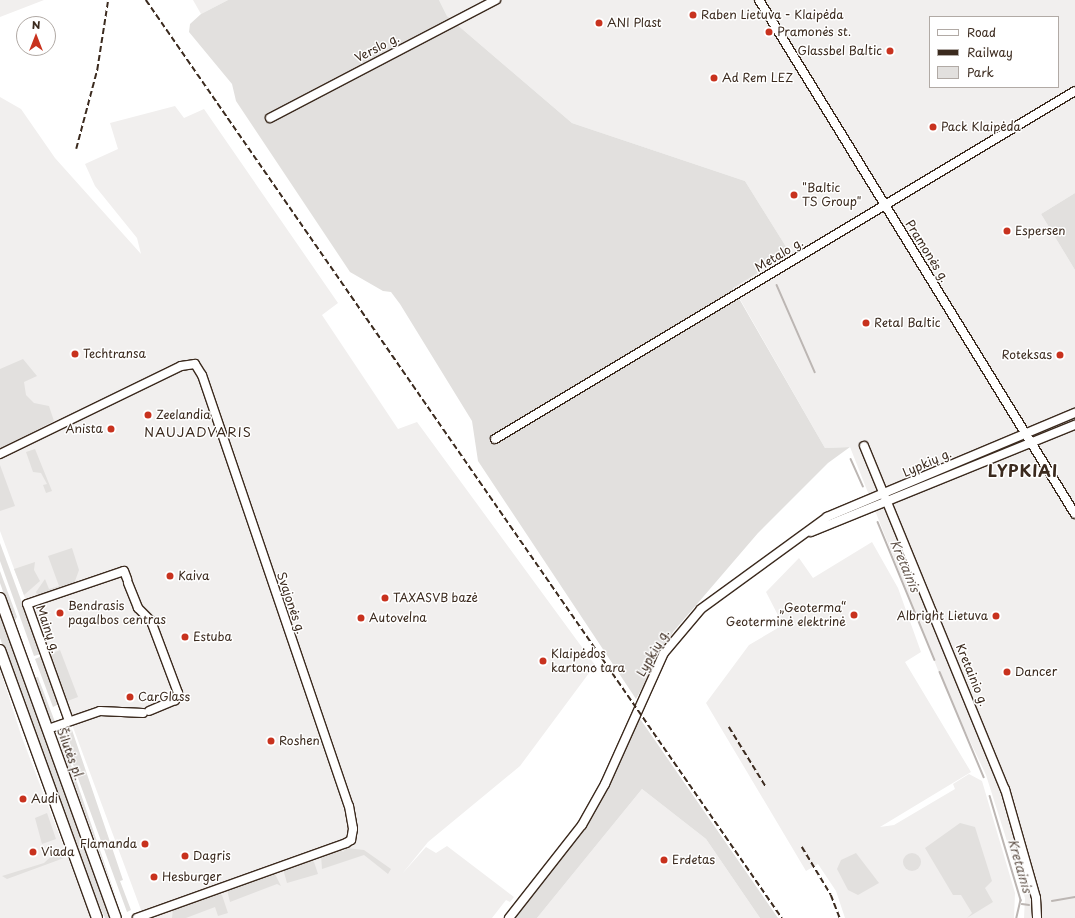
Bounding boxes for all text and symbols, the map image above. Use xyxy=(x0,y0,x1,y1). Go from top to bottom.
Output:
place label: Raben Lietuva - Klaipėda xyxy=(701,8,845,22)
marker: Raben Lietuva - Klaipėda xyxy=(688,10,698,20)
north arrow xyxy=(16,16,56,56)
text: N xyxy=(32,16,40,33)
place label: ANI Plast xyxy=(607,16,662,30)
legend xyxy=(929,16,1059,88)
marker: ANI Plast xyxy=(594,18,604,28)
text: Road xyxy=(967,23,996,41)
place label: Pramonės st. xyxy=(777,25,852,39)
marker: Pramonės st. xyxy=(764,27,774,37)
street label: Verslo g. xyxy=(352,31,402,65)
text: Railway xyxy=(967,43,1013,61)
place label: Glassbel Baltic xyxy=(797,44,882,58)
marker: Glassbel Baltic xyxy=(885,46,895,56)
text: Park xyxy=(967,63,994,81)
place label: Ad Rem LEZ xyxy=(722,71,794,85)
marker: Ad Rem LEZ xyxy=(709,73,719,83)
place label: Pack Klaipėda xyxy=(941,120,1022,134)
marker: Pack Klaipėda xyxy=(928,122,938,132)
place label: "Baltic TS Group" xyxy=(802,181,862,209)
marker: "Baltic TS Group" xyxy=(789,190,799,200)
street label: Pramonės g. xyxy=(902,217,952,285)
place label: Espersen xyxy=(1015,224,1066,238)
marker: Espersen xyxy=(1002,226,1012,236)
street label: Metalo g. xyxy=(752,235,806,275)
place label: Retal Baltic xyxy=(874,316,941,330)
marker: Retal Baltic xyxy=(861,318,871,328)
place label: Techtransa xyxy=(83,347,146,361)
place label: Roteksas xyxy=(1002,348,1052,362)
marker: Techtransa xyxy=(70,349,80,359)
marker: Roteksas xyxy=(1055,350,1065,360)
place label: Zeelandia xyxy=(156,408,211,422)
marker: Zeelandia xyxy=(143,410,153,420)
place label: Anista xyxy=(65,422,103,436)
marker: Anista xyxy=(106,424,116,434)
district label: NAUJADVARIS xyxy=(144,424,252,440)
street label: Lypkių g. xyxy=(900,446,954,480)
district label: LYPKIAI xyxy=(989,460,1057,480)
water label: Kretainis xyxy=(887,538,923,594)
place label: Kaiva xyxy=(178,569,210,583)
street label: Svajonės g. xyxy=(274,570,308,636)
marker: Kaiva xyxy=(165,571,175,581)
place label: TAXASVB bazė xyxy=(393,591,479,605)
marker: TAXASVB bazė xyxy=(380,593,390,603)
place label: Bendrasis pagalbos centras xyxy=(68,599,166,627)
place label: „Geoterma“ Geoterminė elektrinė xyxy=(725,601,846,629)
street label: Mainų g. xyxy=(33,603,63,655)
marker: Bendrasis pagalbos centras xyxy=(55,608,65,618)
place label: Albright Lietuva xyxy=(897,609,988,623)
marker: „Geoterma“ Geoterminė elektrinė xyxy=(849,610,859,620)
place label: Autovelna xyxy=(369,611,427,625)
marker: Albright Lietuva xyxy=(991,611,1001,621)
marker: Autovelna xyxy=(356,613,366,623)
street label: Lypkių g. xyxy=(634,627,672,679)
place label: Estuba xyxy=(193,630,232,644)
marker: Estuba xyxy=(180,632,190,642)
street label: Kretainio g. xyxy=(953,642,991,708)
place label: Klaipėdos kartono tara xyxy=(551,647,625,675)
marker: Klaipėdos kartono tara xyxy=(538,656,548,666)
place label: Dancer xyxy=(1015,665,1057,679)
marker: Dancer xyxy=(1002,667,1012,677)
place label: CarGlass xyxy=(138,690,190,704)
marker: CarGlass xyxy=(125,692,135,702)
street label: Šilutės pl. xyxy=(54,726,86,782)
place label: Roshen xyxy=(279,734,320,748)
marker: Roshen xyxy=(266,736,276,746)
place label: Audi xyxy=(31,792,58,806)
marker: Audi xyxy=(18,794,28,804)
place label: Flamanda xyxy=(80,837,137,851)
water label: Kretainis xyxy=(1005,837,1035,895)
marker: Flamanda xyxy=(140,839,150,849)
place label: Viada xyxy=(41,845,74,859)
marker: Viada xyxy=(28,847,38,857)
place label: Dagris xyxy=(193,849,231,863)
marker: Dagris xyxy=(180,851,190,861)
place label: Erdetas xyxy=(672,853,715,867)
marker: Erdetas xyxy=(659,855,669,865)
place label: Hesburger xyxy=(162,870,222,884)
marker: Hesburger xyxy=(149,872,159,882)

